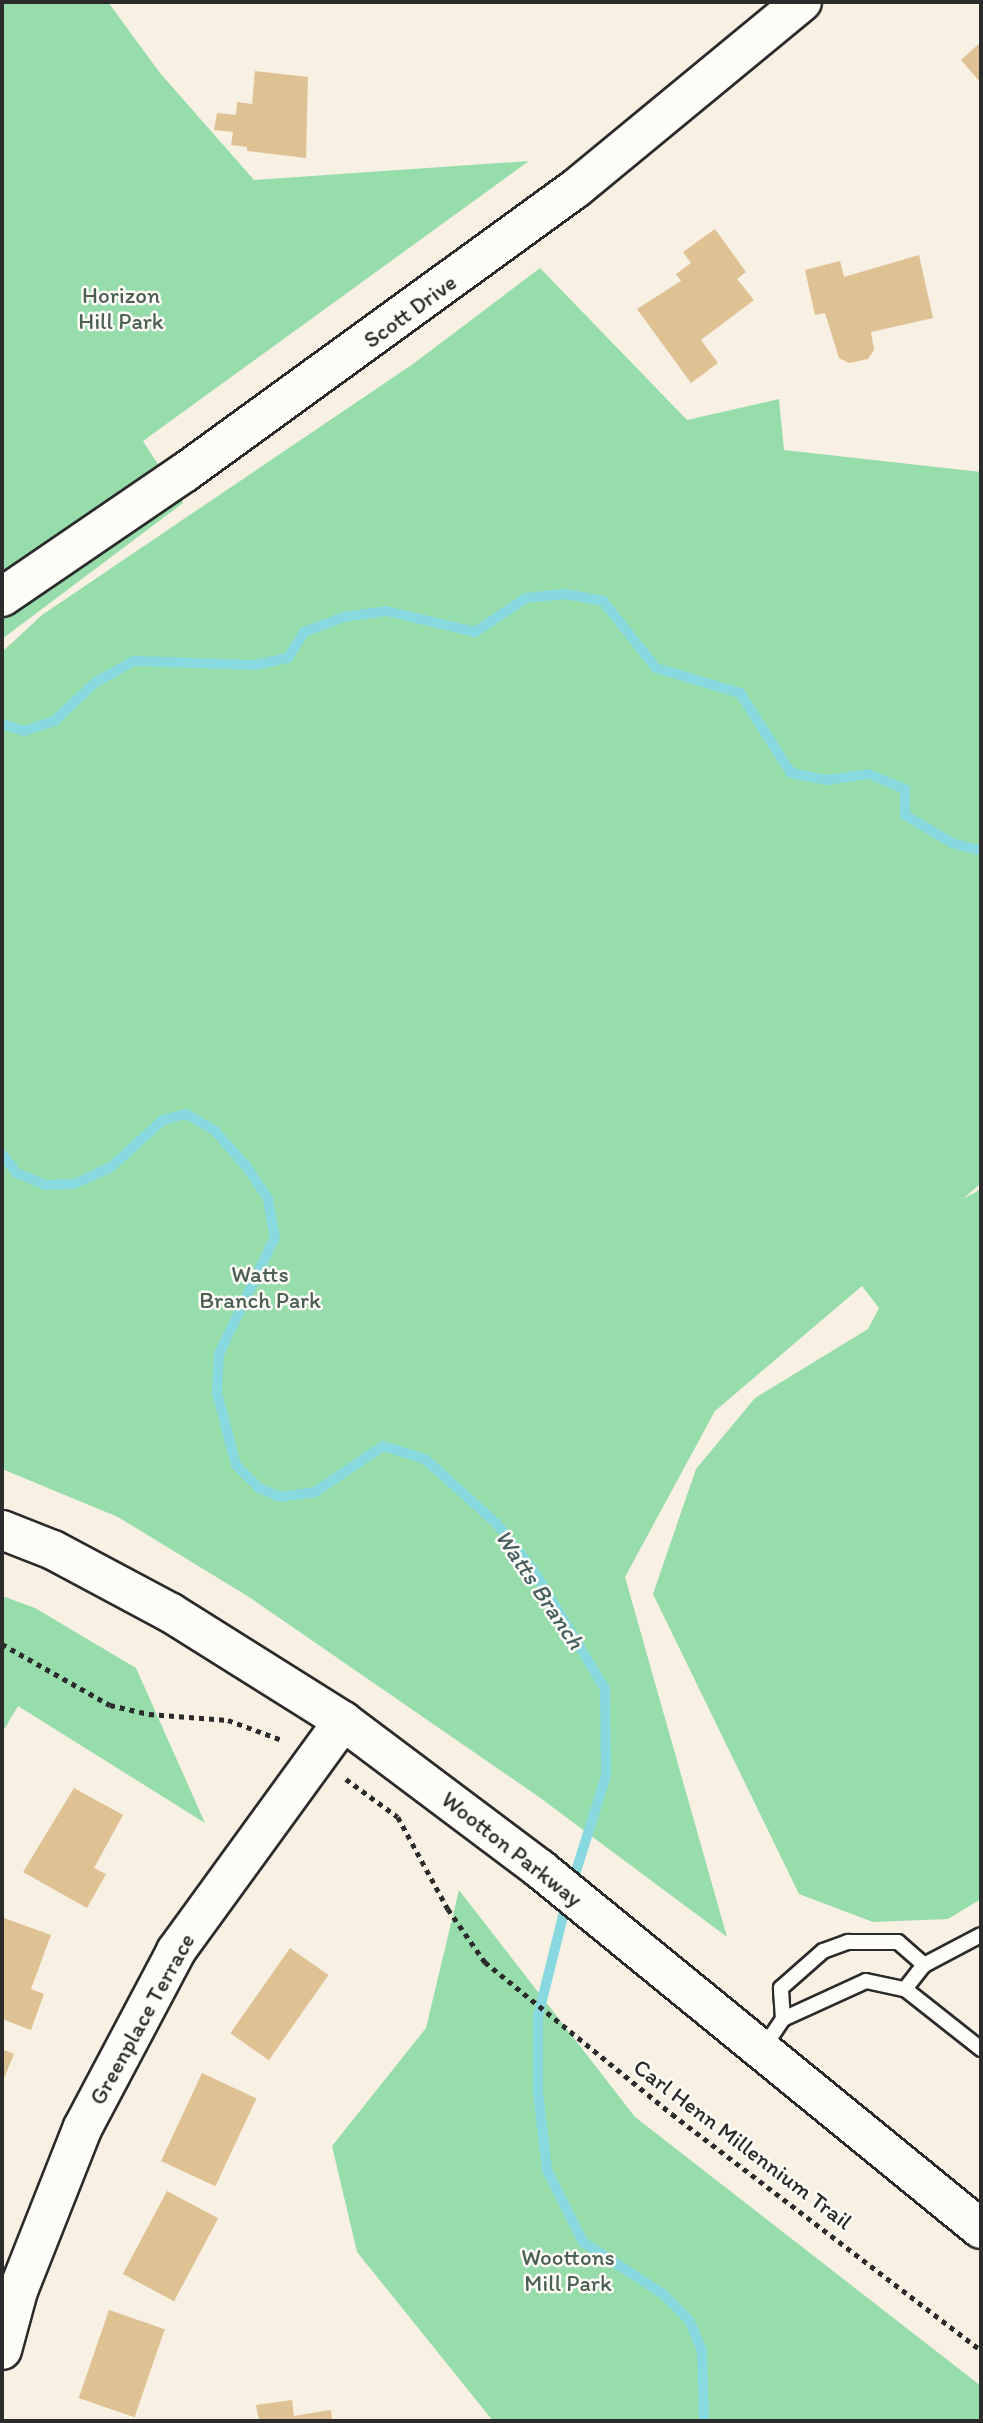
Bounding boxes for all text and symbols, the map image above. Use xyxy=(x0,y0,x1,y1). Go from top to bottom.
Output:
street label: Scott Drive xyxy=(358,268,462,354)
park label: Horizon Hill Park xyxy=(78,281,164,335)
park label: Watts Branch Park xyxy=(199,1260,321,1314)
water label: Watts Branch xyxy=(489,1523,591,1655)
street label: Wootton Parkway xyxy=(436,1785,588,1913)
street label: Greenplace Terrace xyxy=(84,1930,200,2108)
street label: Carl Henn Millennium Trail xyxy=(629,2053,857,2235)
park label: Woottons Mill Park xyxy=(521,2243,615,2297)

